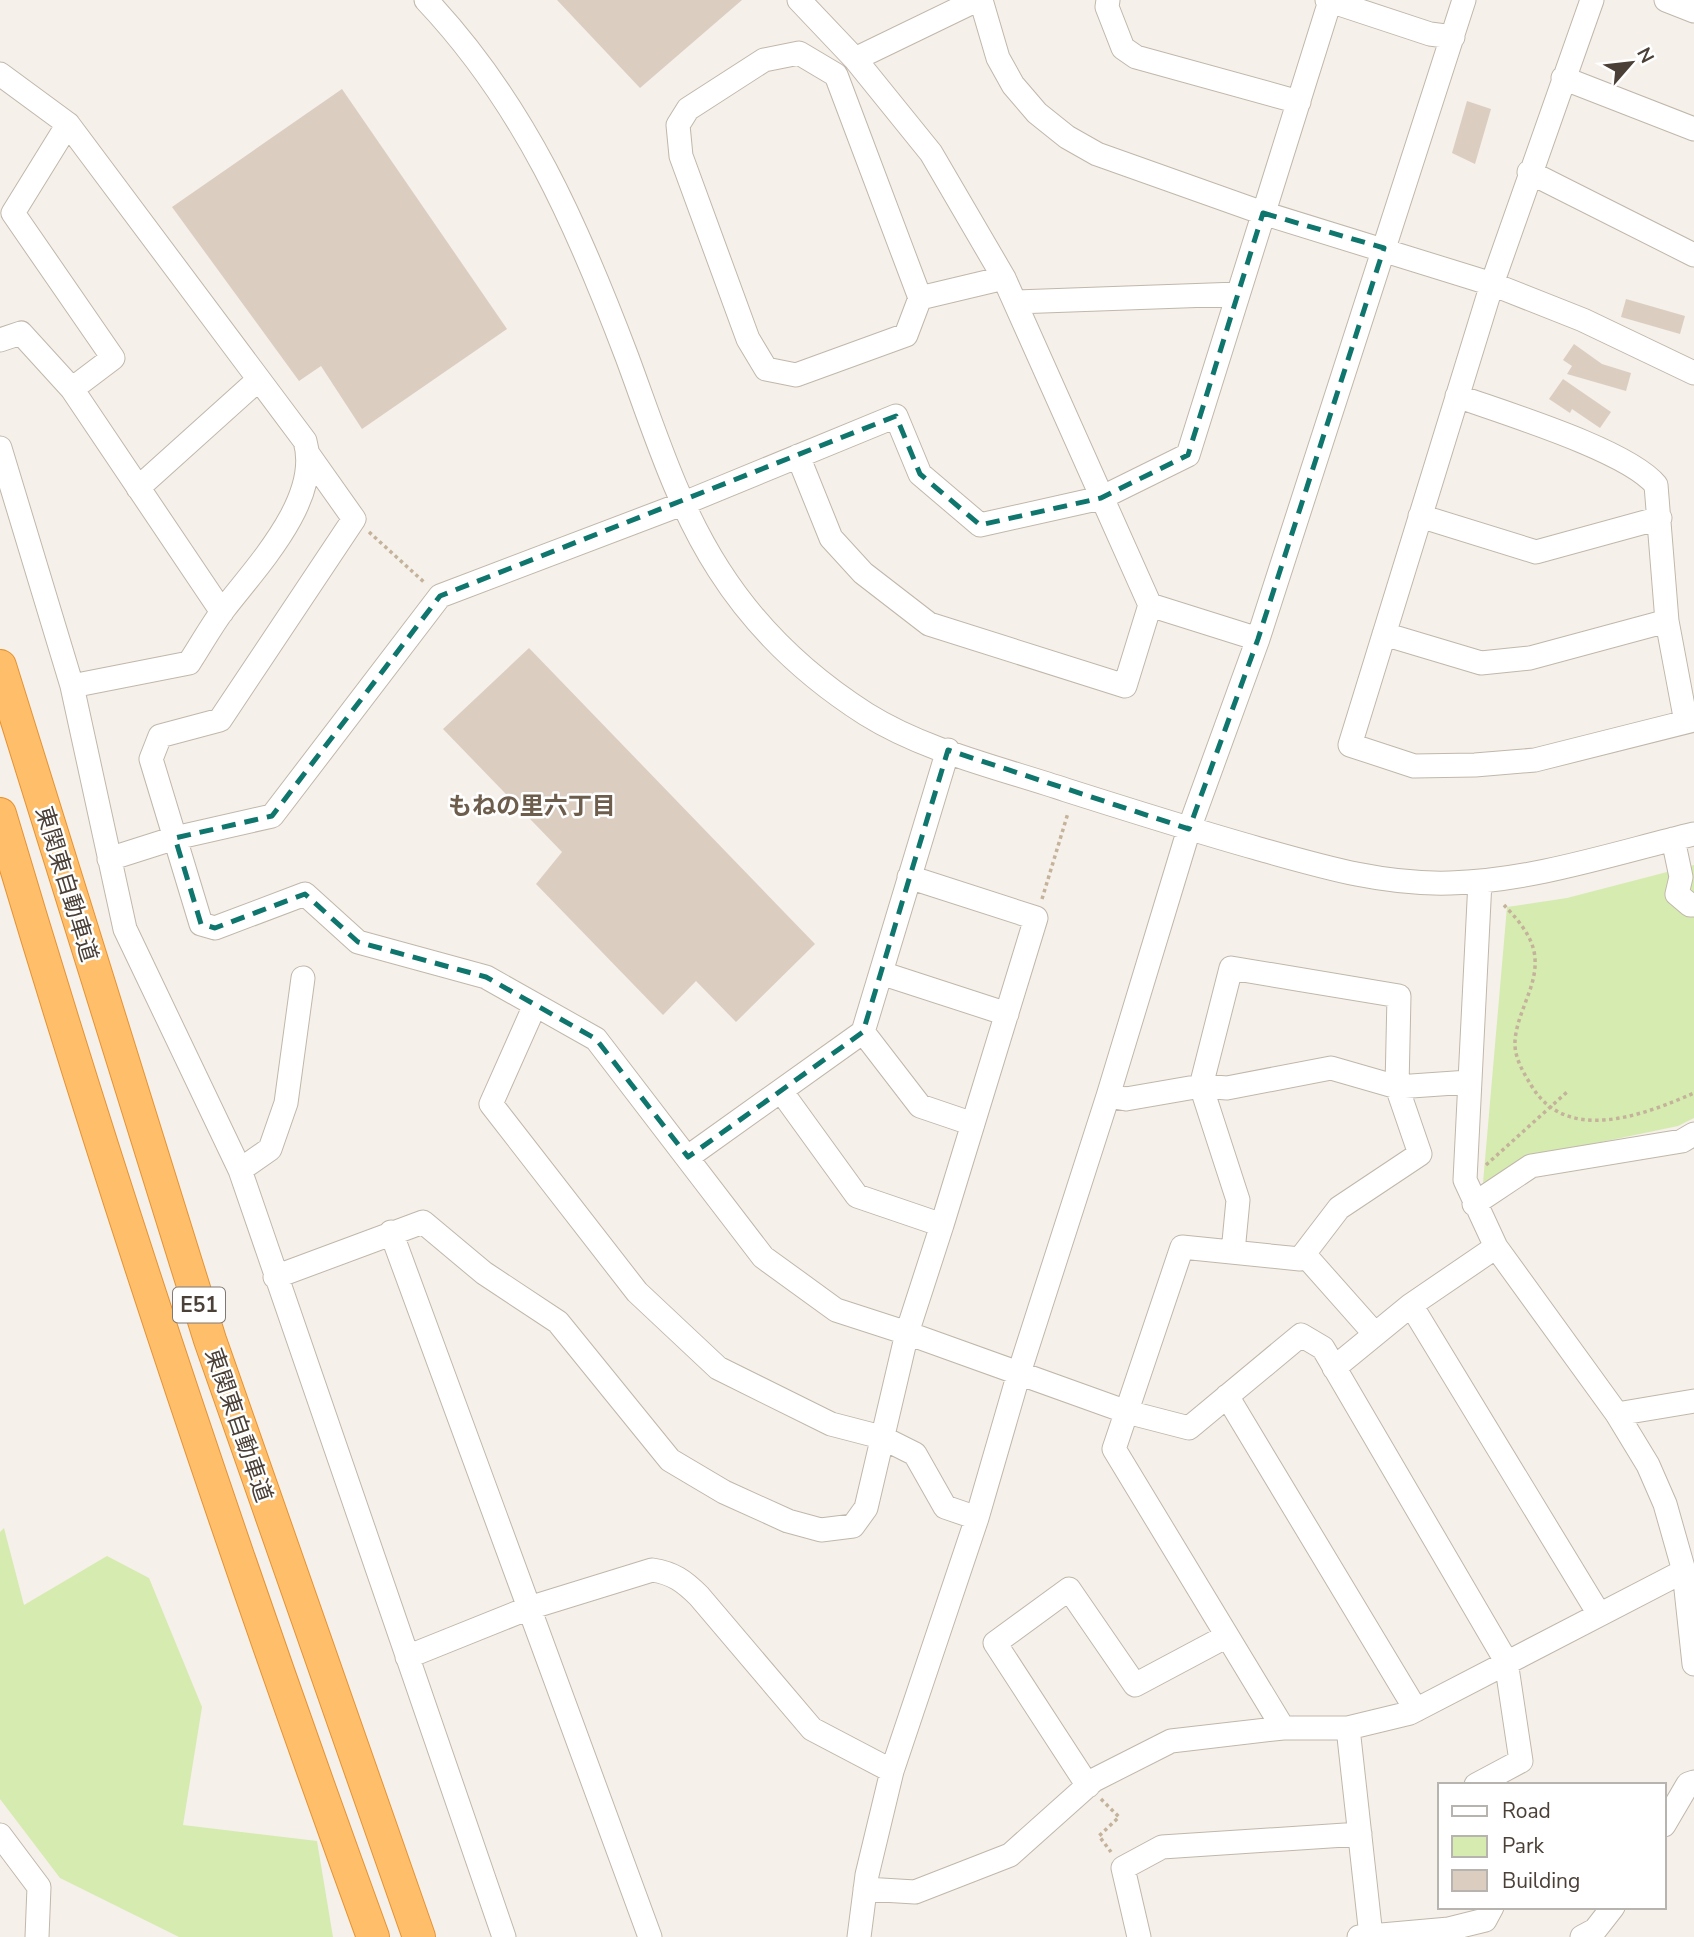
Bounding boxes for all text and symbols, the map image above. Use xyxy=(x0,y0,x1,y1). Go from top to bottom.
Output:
north arrow xyxy=(1596,28,1666,98)
text: N xyxy=(1630,43,1660,68)
district label: もねの里六丁目 xyxy=(448,790,616,822)
street label: 東関東自動車道 xyxy=(28,803,105,966)
road number: E51 xyxy=(173,1288,225,1322)
street label: 東関東自動車道 xyxy=(198,1344,279,1506)
legend xyxy=(1438,1783,1666,1909)
text: Road xyxy=(1502,1797,1551,1825)
text: Park xyxy=(1502,1832,1544,1860)
text: Building xyxy=(1502,1867,1580,1895)

